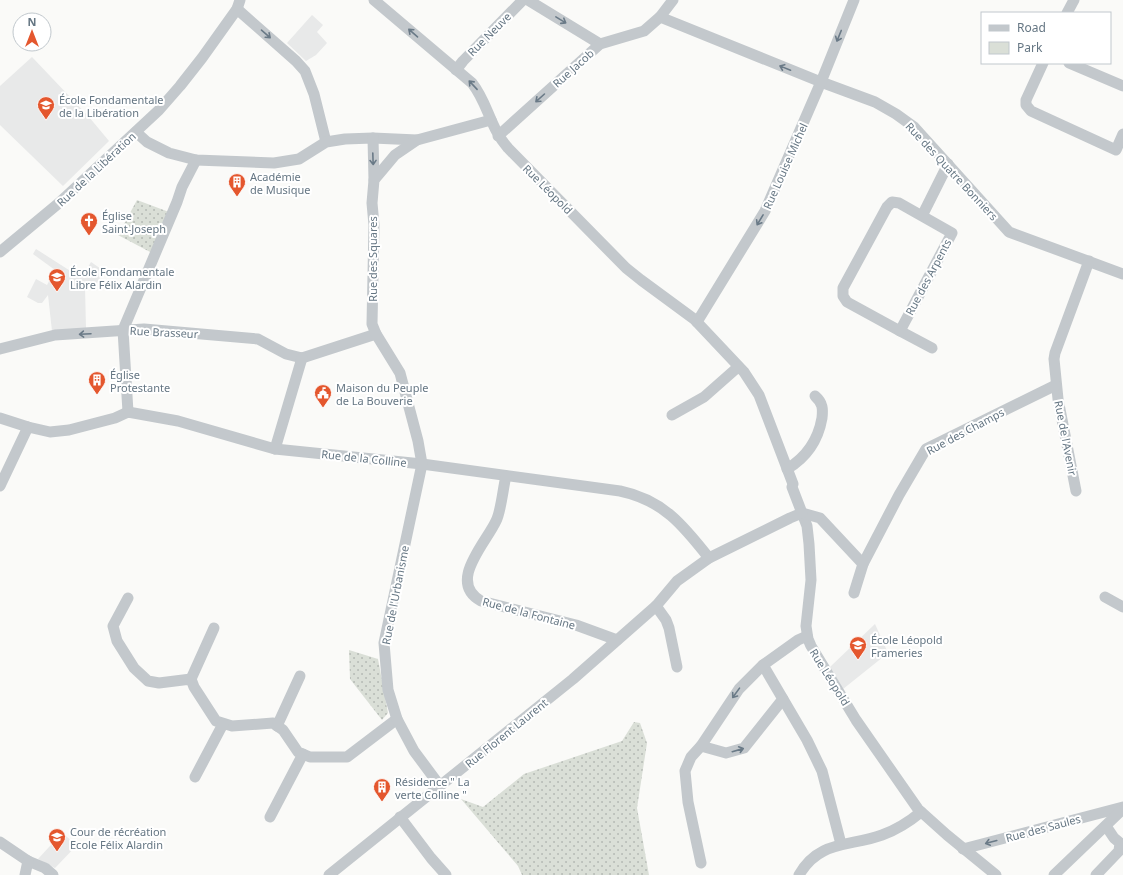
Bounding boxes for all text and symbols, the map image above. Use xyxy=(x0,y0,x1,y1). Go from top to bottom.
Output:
street label: Rue Neuve xyxy=(464,9,514,59)
north arrow xyxy=(12,12,52,52)
legend xyxy=(981,12,1111,64)
text: N xyxy=(28,14,36,29)
one-way arrow xyxy=(555,17,567,25)
text: Road xyxy=(1017,19,1046,36)
one-way arrow xyxy=(408,29,419,38)
one-way arrow xyxy=(261,30,271,39)
one-way arrow xyxy=(835,30,843,42)
text: Park xyxy=(1017,39,1043,56)
street label: Rue Jacob xyxy=(549,45,597,90)
one-way arrow xyxy=(779,63,791,71)
one-way arrow xyxy=(468,80,478,90)
place label: École Fondamentale de la Libération xyxy=(59,92,164,120)
one-way arrow xyxy=(535,93,545,103)
school or university icon: École Fondamentale de la Libération xyxy=(36,95,56,120)
street label: Rue des Quatre Bonniers xyxy=(903,119,1001,223)
street label: Rue Louise Michel xyxy=(759,120,811,212)
street label: Rue de la Libération xyxy=(53,128,139,210)
one-way arrow xyxy=(370,152,377,165)
street label: Rue Léopold xyxy=(520,161,576,217)
place label: Académie de Musique xyxy=(250,169,310,197)
building icon: Académie de Musique xyxy=(227,172,247,197)
place label: Église Saint-Joseph xyxy=(102,208,166,236)
church icon: Église Saint-Joseph xyxy=(79,211,99,236)
one-way arrow xyxy=(755,214,763,226)
street label: Rue des Squares xyxy=(365,216,380,302)
street label: Rue des Arpents xyxy=(902,236,954,318)
place label: École Fondamentale Libre Félix Alardin xyxy=(70,264,175,292)
school or university icon: École Fondamentale Libre Félix Alardin xyxy=(47,267,67,292)
street label: Rue Brasseur xyxy=(129,323,199,341)
one-way arrow xyxy=(79,330,92,337)
place label: Église Protestante xyxy=(110,367,170,395)
building icon: Église Protestante xyxy=(87,370,107,395)
place label: Maison du Peuple de La Bouverie xyxy=(336,380,428,408)
public building icon: Maison du Peuple de La Bouverie xyxy=(313,383,333,408)
street label: Rue de l'Avenir xyxy=(1051,399,1081,477)
street label: Rue des Champs xyxy=(923,404,1007,458)
street label: Rue de la Colline xyxy=(321,446,407,470)
street label: Rue de l'Urbanisme xyxy=(378,544,412,646)
street label: Rue de la Fontaine xyxy=(481,593,577,633)
place label: École Léopold Frameries xyxy=(871,632,943,660)
school or university icon: École Léopold Frameries xyxy=(848,635,868,660)
street label: Rue Léopold xyxy=(807,646,853,708)
one-way arrow xyxy=(732,688,740,699)
street label: Rue Florent Laurent xyxy=(462,695,550,771)
one-way arrow xyxy=(731,746,744,753)
place label: Résidence " La verte Colline " xyxy=(395,774,470,802)
building icon: Résidence " La verte Colline " xyxy=(372,777,392,802)
street label: Rue des Saules xyxy=(1004,811,1082,845)
place label: Cour de récréation Ecole Félix Alardin xyxy=(70,824,166,852)
school or university icon: Cour de récréation Ecole Félix Alardin xyxy=(47,827,67,852)
one-way arrow xyxy=(984,839,997,846)

